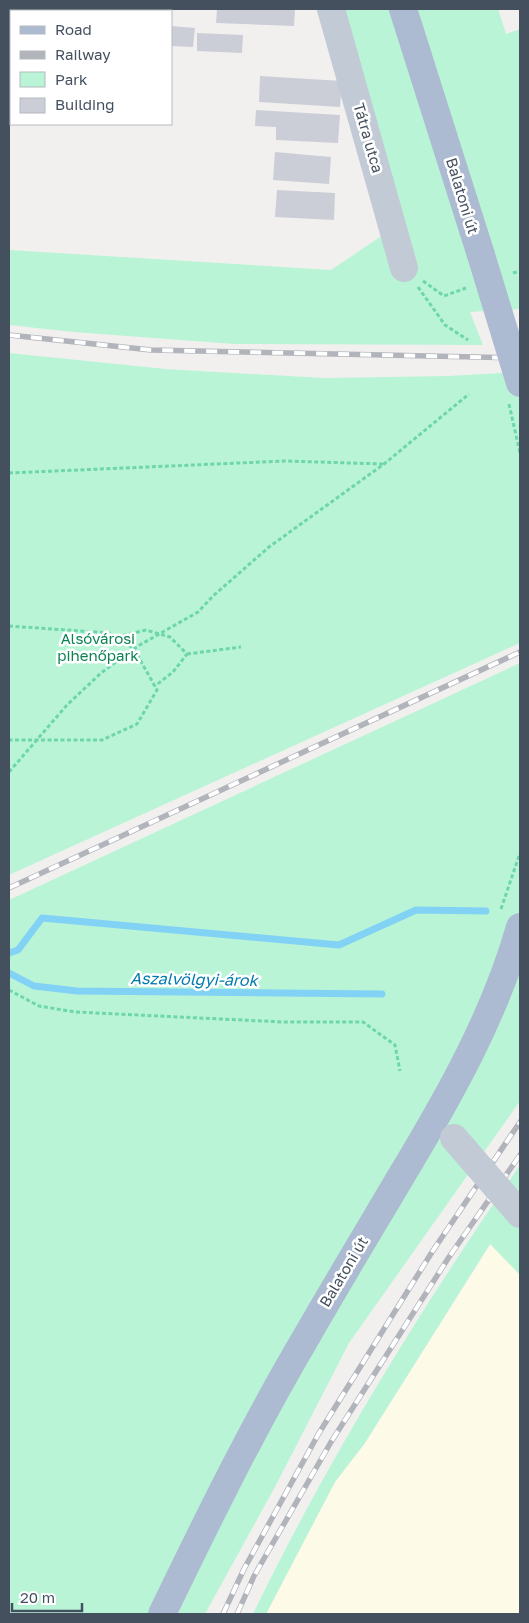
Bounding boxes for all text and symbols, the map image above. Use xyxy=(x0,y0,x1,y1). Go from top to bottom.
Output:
legend xyxy=(10,10,172,125)
text: Road xyxy=(55,20,92,38)
text: Railway xyxy=(55,45,111,63)
text: Park xyxy=(55,70,88,88)
text: Building xyxy=(55,95,115,113)
street label: Tátra utca xyxy=(350,101,388,175)
street label: Balatoni út xyxy=(443,155,483,236)
park label: Alsóvárosi pihenőpark xyxy=(57,629,139,664)
water label: Aszalvölgyi-árok xyxy=(130,968,260,990)
street label: Balatoni út xyxy=(315,1233,371,1310)
scale bar xyxy=(12,1580,82,1612)
text: 20 m xyxy=(20,1588,55,1606)

